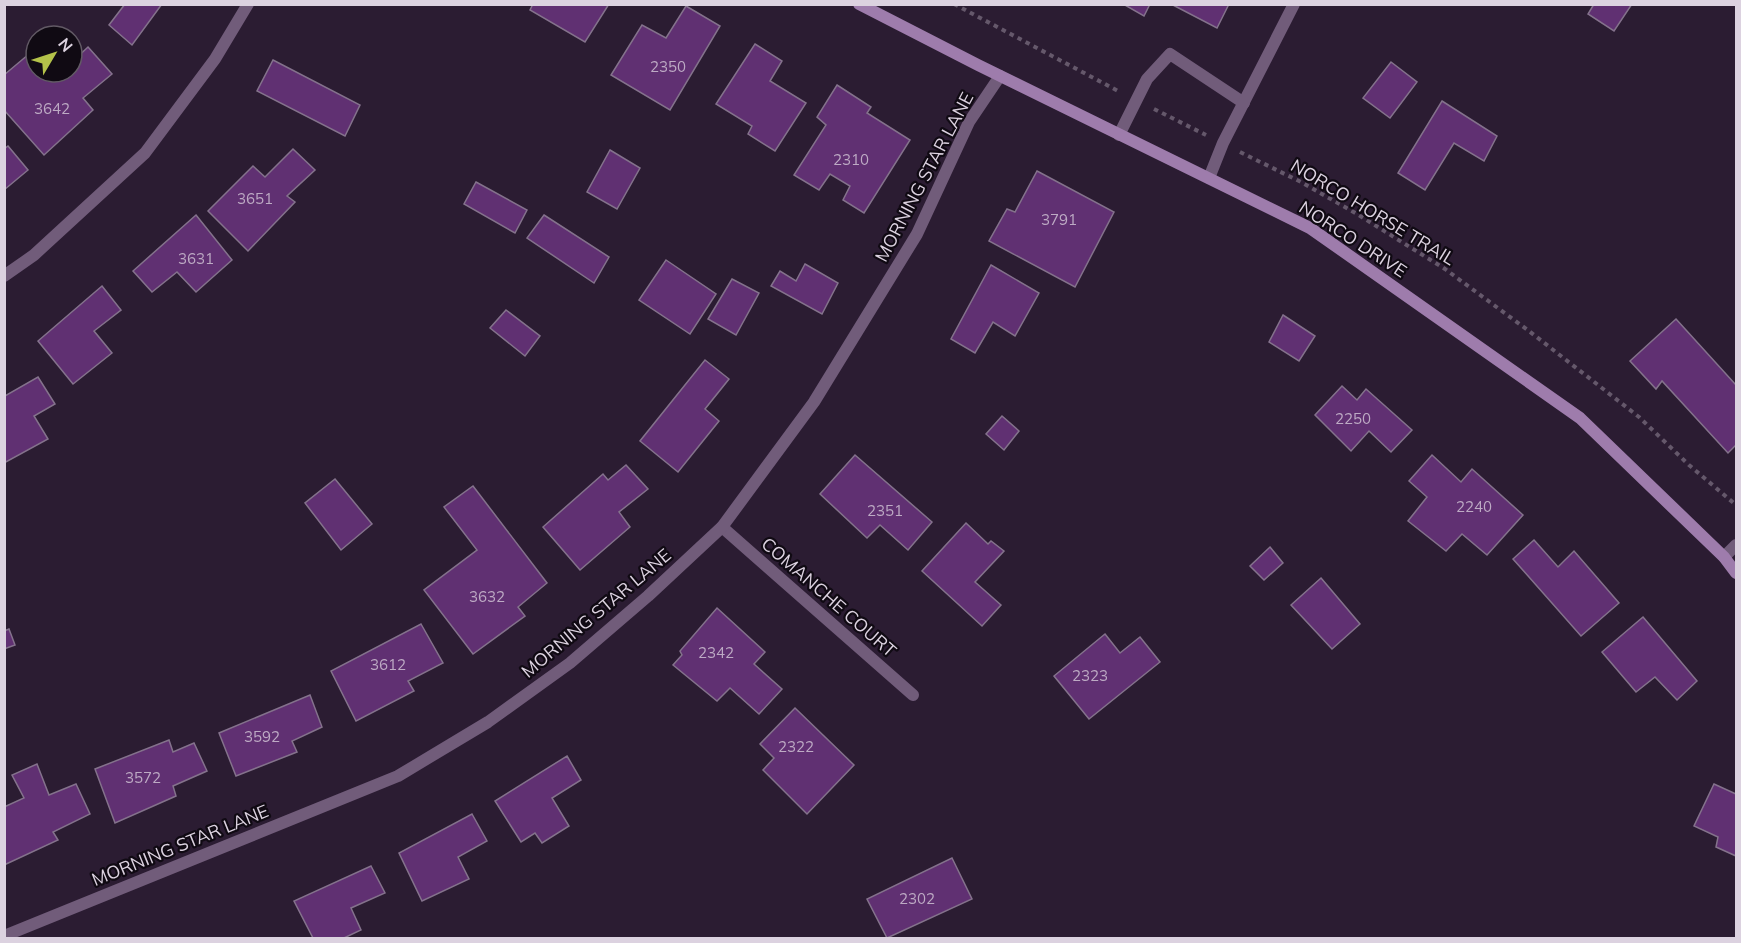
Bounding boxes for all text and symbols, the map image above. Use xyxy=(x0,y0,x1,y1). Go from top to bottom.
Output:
north arrow xyxy=(24,24,84,84)
text: N xyxy=(54,34,77,56)
house number: 2350 xyxy=(650,57,686,76)
street label: MORNING STAR LANE xyxy=(870,88,978,266)
house number: 3642 xyxy=(34,99,70,118)
house number: 2310 xyxy=(833,150,869,169)
street label: NORCO HORSE TRAIL xyxy=(1287,154,1460,270)
house number: 3651 xyxy=(237,189,273,208)
street label: NORCO DRIVE xyxy=(1295,196,1411,282)
house number: 3791 xyxy=(1041,210,1077,229)
house number: 3631 xyxy=(178,249,214,268)
house number: 2250 xyxy=(1335,409,1371,428)
house number: 2240 xyxy=(1456,497,1492,516)
house number: 2351 xyxy=(867,501,903,520)
street label: COMANCHE COURT xyxy=(757,532,901,662)
street label: MORNING STAR LANE xyxy=(516,544,676,682)
house number: 3632 xyxy=(469,587,505,606)
house number: 2342 xyxy=(698,643,734,662)
house number: 3612 xyxy=(370,655,406,674)
house number: 2323 xyxy=(1072,666,1108,685)
house number: 3592 xyxy=(244,727,280,746)
house number: 2322 xyxy=(778,737,814,756)
house number: 3572 xyxy=(125,768,161,787)
street label: MORNING STAR LANE xyxy=(88,799,272,891)
house number: 2302 xyxy=(899,889,935,908)

